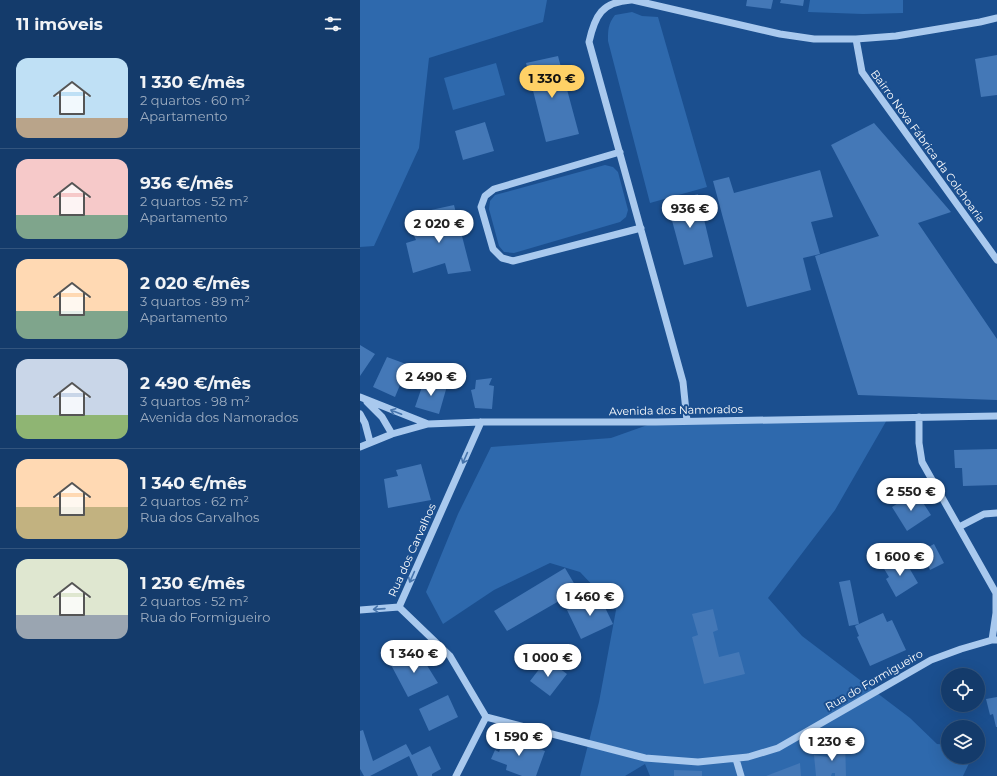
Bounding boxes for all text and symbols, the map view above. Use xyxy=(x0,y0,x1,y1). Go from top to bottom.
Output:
icon: filters xyxy=(322,13,344,35)
text: 11 imóveis xyxy=(16,14,103,34)
pin: 1 330 € xyxy=(515,65,589,99)
street label: Bairro Nova Fábrica da Colchoaria xyxy=(868,67,988,225)
text: 1 330 € xyxy=(528,70,576,86)
text: 1 330 €/mês xyxy=(140,72,245,92)
icon: home xyxy=(48,74,96,122)
text: 2 quartos · 60 m² xyxy=(140,92,250,108)
text: Apartamento xyxy=(140,108,227,124)
text: 936 €/mês xyxy=(140,173,233,193)
icon: home xyxy=(48,175,96,223)
text: 2 quartos · 52 m² xyxy=(140,193,249,209)
pin: 936 € xyxy=(662,195,718,229)
text: 936 € xyxy=(671,200,709,216)
text: Apartamento xyxy=(140,209,227,225)
pin: 2 020 € xyxy=(402,210,476,244)
text: 2 020 € xyxy=(414,215,464,231)
text: 2 020 €/mês xyxy=(140,273,250,293)
icon: home xyxy=(48,275,96,323)
text: 3 quartos · 89 m² xyxy=(140,293,250,309)
text: Apartamento xyxy=(140,309,227,325)
pin: 2 490 € xyxy=(394,363,468,397)
text: 2 490 € xyxy=(405,368,457,384)
text: 2 490 €/mês xyxy=(140,373,251,393)
icon: home xyxy=(48,375,96,423)
text: 3 quartos · 98 m² xyxy=(140,393,250,409)
street label: Avenida dos Namorados xyxy=(609,402,744,418)
one-way arrow xyxy=(391,407,403,415)
text: Avenida dos Namorados xyxy=(140,409,298,425)
one-way arrow xyxy=(461,452,468,464)
text: 1 340 €/mês xyxy=(140,473,247,493)
icon: home xyxy=(48,475,96,523)
pin: 2 550 € xyxy=(874,478,948,512)
text: 2 550 € xyxy=(886,483,936,499)
text: 2 quartos · 62 m² xyxy=(140,493,249,509)
street label: Rua dos Carvalhos xyxy=(385,500,439,599)
text: Rua dos Carvalhos xyxy=(140,509,259,525)
pin: 1 600 € xyxy=(863,543,937,577)
text: 1 600 € xyxy=(876,548,924,564)
one-way arrow xyxy=(408,570,415,582)
text: 1 230 €/mês xyxy=(140,573,245,593)
icon: home xyxy=(48,575,96,623)
pin: 1 460 € xyxy=(553,583,627,617)
text: 1 460 € xyxy=(565,588,615,604)
text: 2 quartos · 52 m² xyxy=(140,593,249,609)
one-way arrow xyxy=(373,605,386,612)
text: Rua do Formigueiro xyxy=(140,609,270,625)
pin: 1 340 € xyxy=(377,640,451,674)
pin: 1 000 € xyxy=(511,644,585,678)
text: 1 340 € xyxy=(390,645,438,661)
street label: Rua do Formigueiro xyxy=(823,646,925,714)
text: 1 000 € xyxy=(523,649,573,665)
map controls xyxy=(941,668,985,764)
button: locate xyxy=(941,668,985,712)
button: layers xyxy=(941,720,985,764)
pin: 1 590 € xyxy=(482,723,556,757)
text: 1 590 € xyxy=(495,728,543,744)
pin: 1 230 € xyxy=(795,728,869,762)
text: 1 230 € xyxy=(808,733,856,749)

